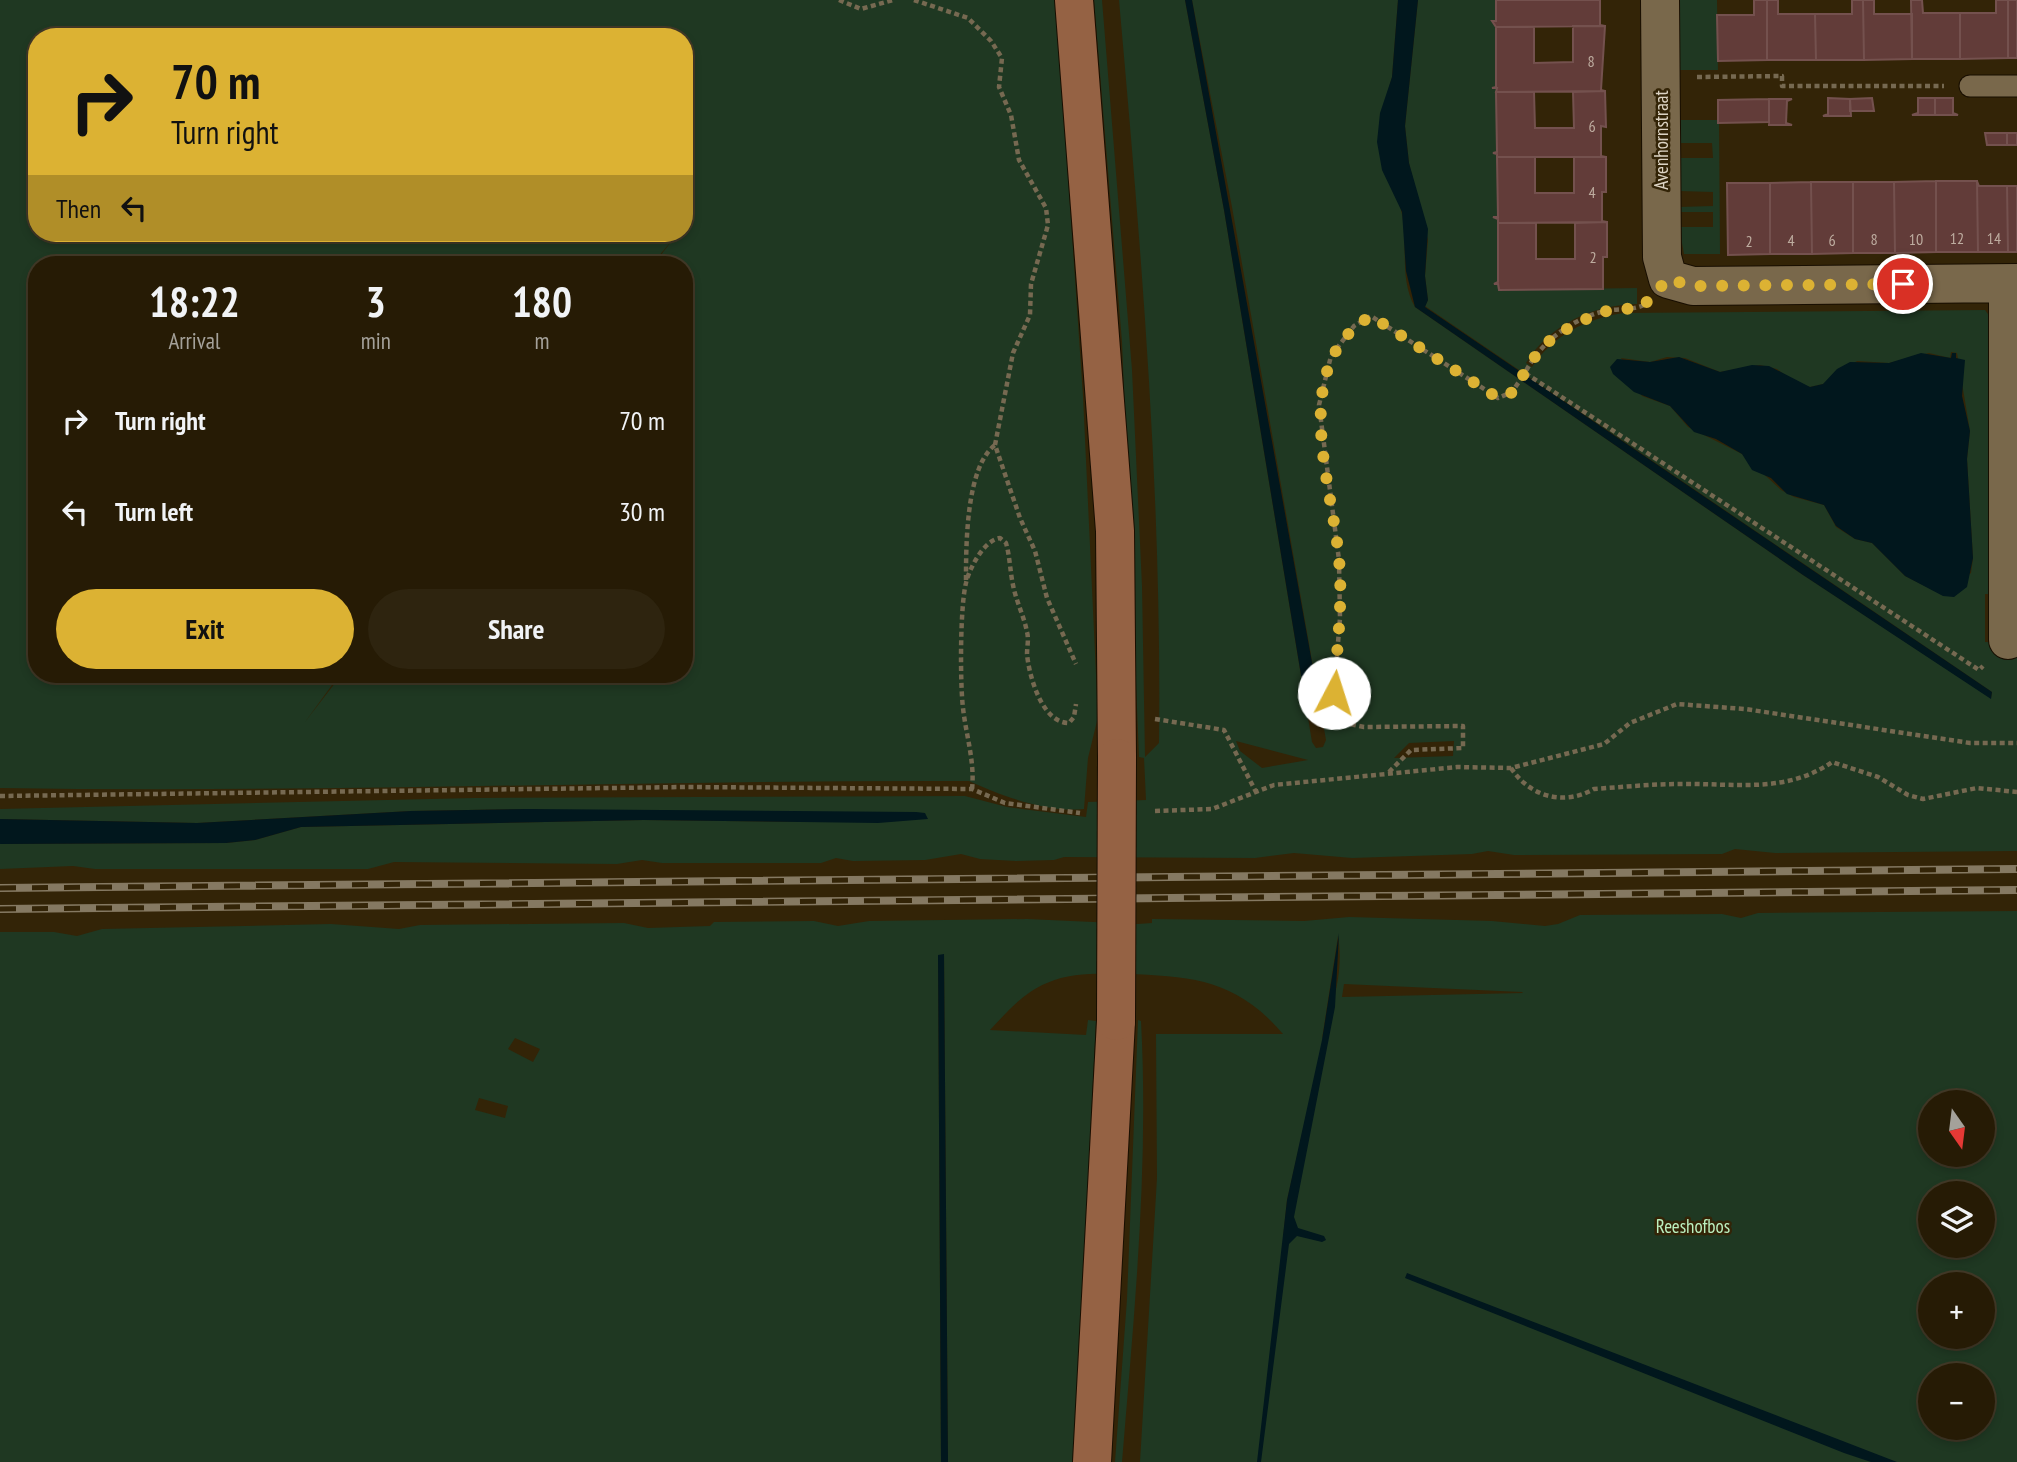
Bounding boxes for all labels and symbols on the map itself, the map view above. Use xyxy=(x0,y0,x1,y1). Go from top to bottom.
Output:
house number: 8 xyxy=(1587,51,1595,71)
street label: Avenhornstraat xyxy=(1649,90,1673,190)
house number: 6 xyxy=(1588,116,1596,136)
house number: 4 xyxy=(1588,182,1596,202)
house number: 12 xyxy=(1950,228,1964,248)
house number: 14 xyxy=(1987,228,2001,248)
house number: 8 xyxy=(1870,229,1878,249)
house number: 10 xyxy=(1909,229,1923,249)
house number: 4 xyxy=(1787,230,1795,250)
house number: 6 xyxy=(1828,230,1836,250)
house number: 2 xyxy=(1745,231,1753,251)
house number: 2 xyxy=(1589,247,1597,267)
pin xyxy=(1873,254,1933,314)
position arrow xyxy=(1297,656,1371,730)
north arrow xyxy=(1918,1090,1995,1167)
park label: Reeshofbos xyxy=(1656,1214,1730,1238)

